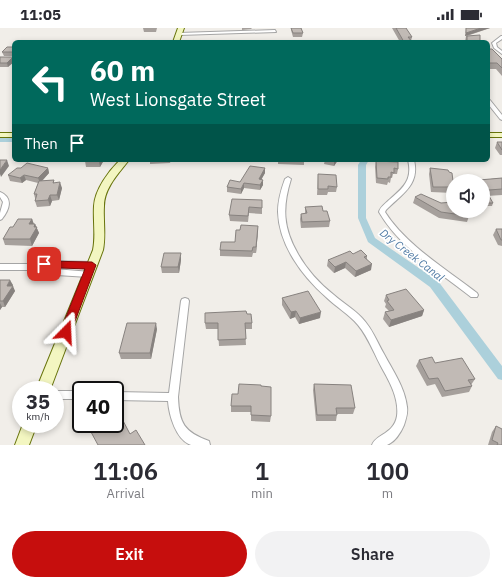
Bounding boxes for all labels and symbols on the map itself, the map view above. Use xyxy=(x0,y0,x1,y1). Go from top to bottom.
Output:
water label: Dry Creek Canal xyxy=(377,226,447,285)
pin xyxy=(27,247,61,281)
position arrow xyxy=(45,311,87,353)
speed limit sign: 40 xyxy=(72,381,124,433)

